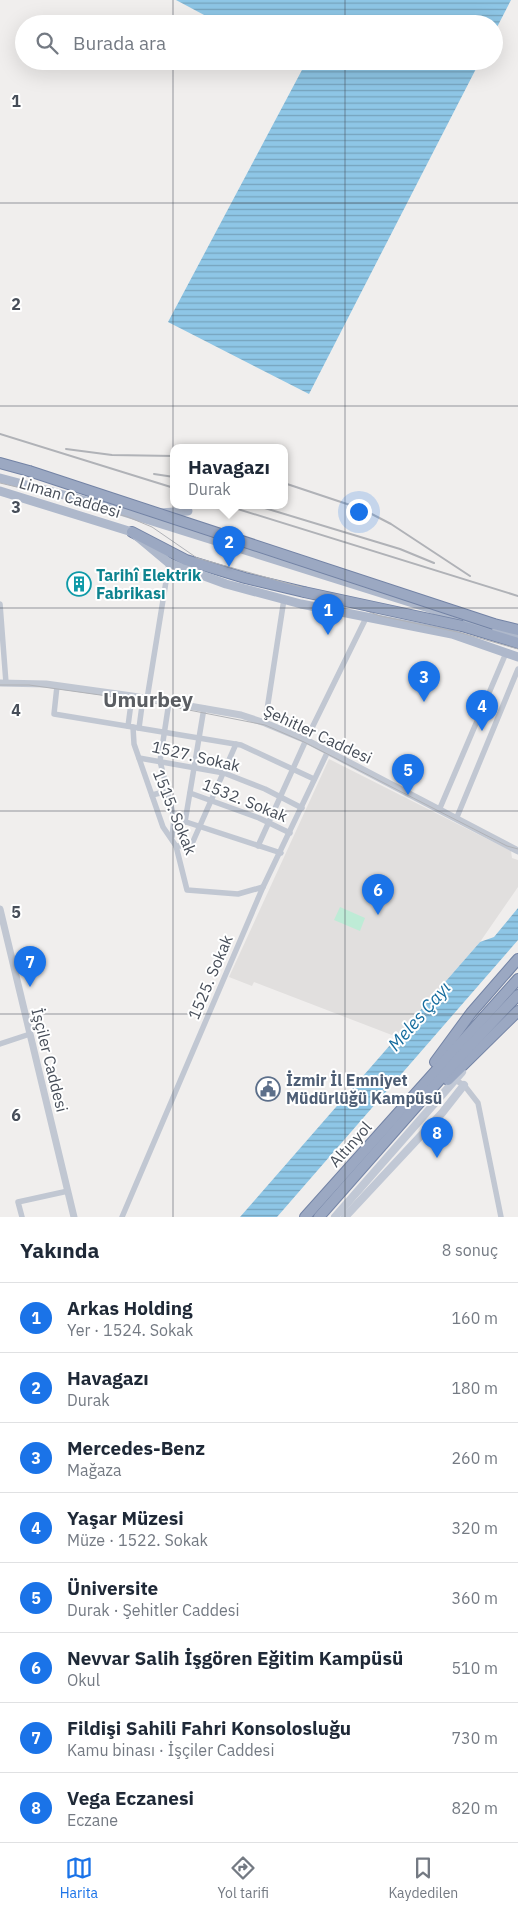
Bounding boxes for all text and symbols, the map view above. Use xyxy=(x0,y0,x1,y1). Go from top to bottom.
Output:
search box xyxy=(15,15,503,70)
icon: search xyxy=(33,29,61,57)
text: Burada ara xyxy=(73,31,166,55)
text: 1 xyxy=(11,91,21,111)
text: 2 xyxy=(11,294,21,314)
popup xyxy=(170,444,288,509)
text: Havagazı xyxy=(188,455,270,479)
street label: Liman Caddesi xyxy=(17,472,123,522)
text: Durak xyxy=(188,479,231,499)
text: 3 xyxy=(11,497,21,517)
your location xyxy=(346,499,372,525)
pin: 2 xyxy=(213,526,245,567)
place label: Tarihî Elektrik Fabrikası xyxy=(96,565,202,603)
building icon: Tarihî Elektrik Fabrikası xyxy=(66,571,92,597)
pin: 1 xyxy=(312,594,344,635)
pin: 3 xyxy=(408,661,440,702)
district label: Umurbey xyxy=(103,685,194,713)
pin: 4 xyxy=(466,690,498,731)
text: 4 xyxy=(11,700,21,720)
street label: Şehitler Caddesi xyxy=(261,700,375,768)
street label: 1527. Sokak xyxy=(150,736,243,776)
pin: 5 xyxy=(392,754,424,795)
street label: 1515. Sokak xyxy=(149,766,201,858)
street label: 1532. Sokak xyxy=(199,774,291,826)
pin: 6 xyxy=(362,874,394,915)
text: 5 xyxy=(11,902,21,922)
street label: 1525. Sokak xyxy=(183,931,237,1022)
pin: 7 xyxy=(14,946,46,987)
water label: Meles Çayı xyxy=(383,977,455,1055)
street label: İşçiler Caddesi xyxy=(27,1006,73,1114)
place label: İzmir İl Emniyet Müdürlüğü Kampüsü xyxy=(286,1070,442,1108)
public building icon: İzmir İl Emniyet Müdürlüğü Kampüsü xyxy=(255,1076,281,1102)
text: 6 xyxy=(11,1105,21,1125)
street label: Altınyol xyxy=(324,1117,376,1171)
pin: 8 xyxy=(421,1117,453,1158)
text: Yakında xyxy=(20,1236,100,1264)
text: 8 sonuç xyxy=(442,1240,498,1260)
text: Arkas Holding xyxy=(67,1296,193,1320)
text: 1 xyxy=(31,1308,41,1328)
text: 160 m xyxy=(451,1308,498,1328)
text: Yer · 1524. Sokak xyxy=(67,1320,193,1340)
text: Havagazı xyxy=(67,1366,149,1390)
text: 2 xyxy=(31,1378,41,1398)
text: 180 m xyxy=(451,1378,498,1398)
text: Durak xyxy=(67,1390,110,1410)
text: Mercedes-Benz xyxy=(67,1436,205,1460)
text: 3 xyxy=(31,1448,41,1468)
text: 260 m xyxy=(451,1448,498,1468)
text: Mağaza xyxy=(67,1460,122,1480)
text: Yaşar Müzesi xyxy=(67,1506,184,1530)
text: 4 xyxy=(31,1518,41,1538)
text: 320 m xyxy=(451,1518,498,1538)
text: Müze · 1522. Sokak xyxy=(67,1530,208,1550)
text: Üniversite xyxy=(67,1576,158,1600)
text: 5 xyxy=(31,1588,41,1608)
text: 360 m xyxy=(451,1588,498,1608)
text: Durak · Şehitler Caddesi xyxy=(67,1600,240,1620)
text: Nevvar Salih İşgören Eğitim Kampüsü xyxy=(67,1646,403,1670)
text: 6 xyxy=(31,1658,41,1678)
text: 510 m xyxy=(451,1658,498,1678)
text: Okul xyxy=(67,1670,100,1690)
text: Fildişi Sahili Fahri Konsolosluğu xyxy=(67,1716,351,1740)
text: 7 xyxy=(31,1728,41,1748)
text: 730 m xyxy=(451,1728,498,1748)
text: Kamu binası · İşçiler Caddesi xyxy=(67,1740,274,1760)
text: Vega Eczanesi xyxy=(67,1786,194,1810)
text: 8 xyxy=(31,1798,41,1818)
text: 820 m xyxy=(451,1798,498,1818)
text: Eczane xyxy=(67,1810,118,1830)
tab: Harita xyxy=(60,1854,98,1902)
tab: Yol tarifi xyxy=(217,1854,269,1902)
tab: Kaydedilen xyxy=(388,1854,458,1902)

